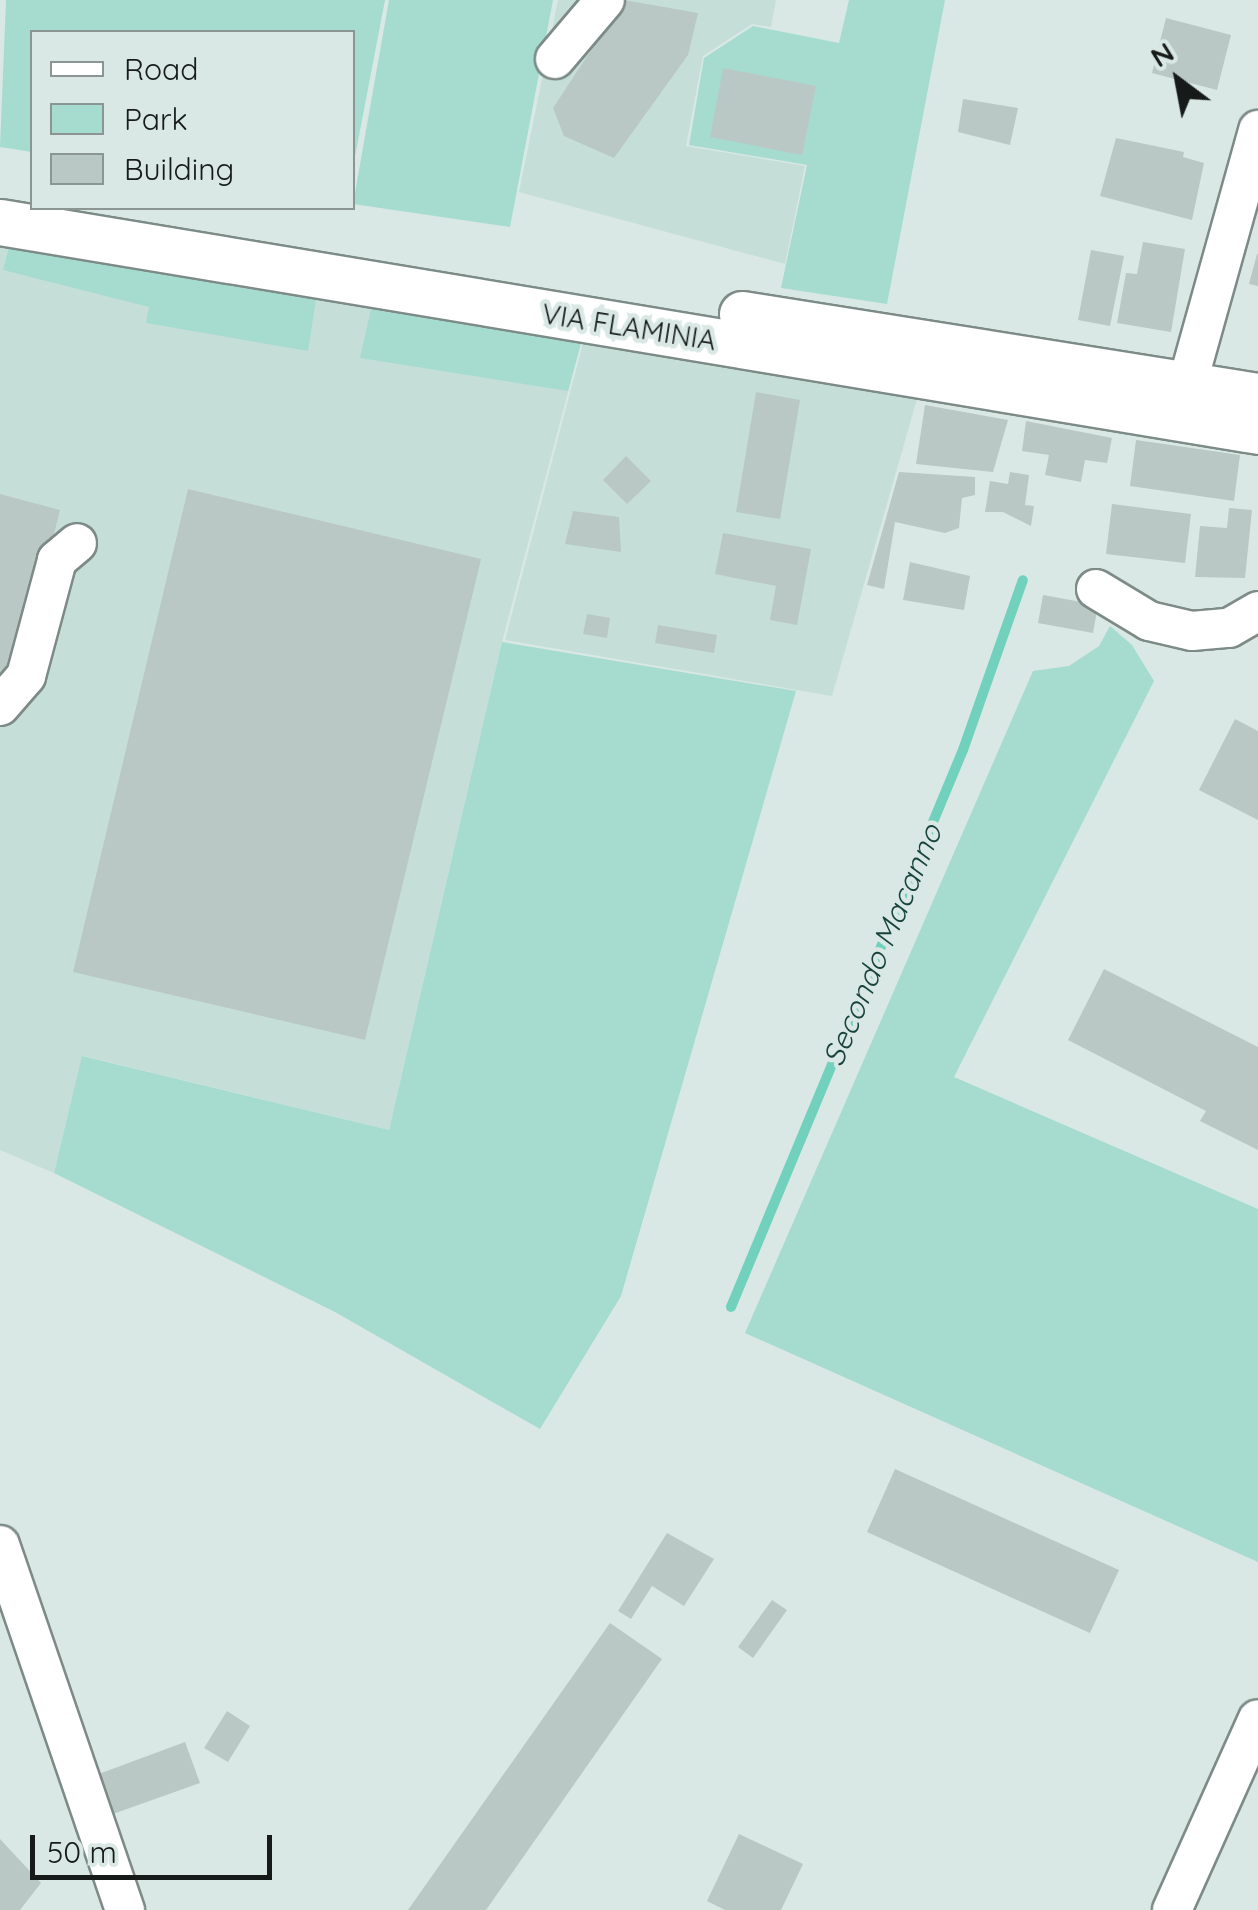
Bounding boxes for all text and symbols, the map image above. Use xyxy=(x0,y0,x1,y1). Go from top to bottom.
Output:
legend xyxy=(30,30,355,210)
north arrow xyxy=(1128,30,1228,130)
text: N xyxy=(1144,34,1180,74)
text: Road xyxy=(124,50,198,88)
text: Park xyxy=(124,100,188,138)
text: Building xyxy=(124,150,234,188)
street label: VIA FLAMINIA xyxy=(540,297,718,357)
water label: Secondo Macanno xyxy=(815,819,949,1071)
scale bar xyxy=(35,1815,278,1877)
text: 50 m xyxy=(47,1833,117,1871)

